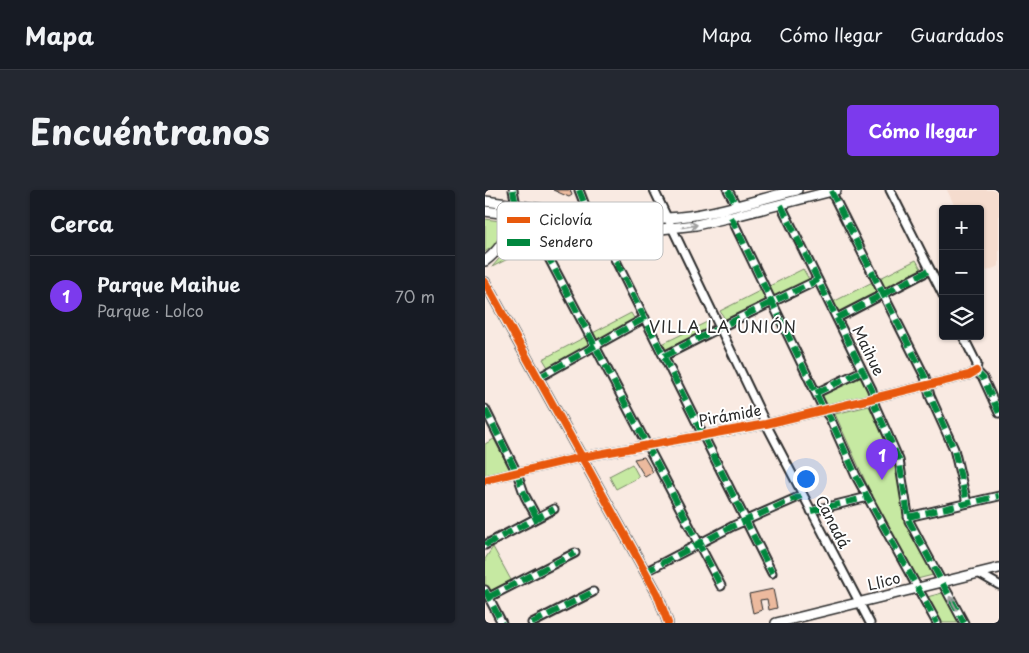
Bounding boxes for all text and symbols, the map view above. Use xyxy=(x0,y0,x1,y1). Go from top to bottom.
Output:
text: Mapa xyxy=(25,17,94,53)
text: Mapa xyxy=(702,21,751,48)
text: Cómo llegar xyxy=(779,21,882,48)
text: Guardados xyxy=(910,21,1004,48)
text: Encuéntranos xyxy=(30,104,270,157)
button: Cómo llegar xyxy=(847,105,999,156)
legend xyxy=(497,202,663,260)
map controls xyxy=(939,205,984,340)
button: + xyxy=(939,205,984,250)
text: Cerca xyxy=(50,207,114,239)
text: Ciclovía xyxy=(539,209,592,230)
one-way arrow xyxy=(682,220,698,230)
text: Sendero xyxy=(539,231,593,252)
button: − xyxy=(939,250,984,295)
text: Parque Maihue xyxy=(97,270,240,298)
text: 1 xyxy=(62,284,70,308)
text: 70 m xyxy=(395,284,435,308)
button: layers xyxy=(939,295,984,340)
text: Parque · Lolco xyxy=(97,298,204,322)
district label: VILLA LA UNIÓN xyxy=(649,314,797,338)
street label: Maihue xyxy=(847,321,891,379)
street label: Pirámide xyxy=(697,398,763,431)
pin: 1 xyxy=(866,439,898,480)
your location xyxy=(793,466,819,492)
street label: Canadá xyxy=(810,491,857,552)
street label: Llico xyxy=(865,565,903,596)
one-way arrow xyxy=(948,595,958,610)

